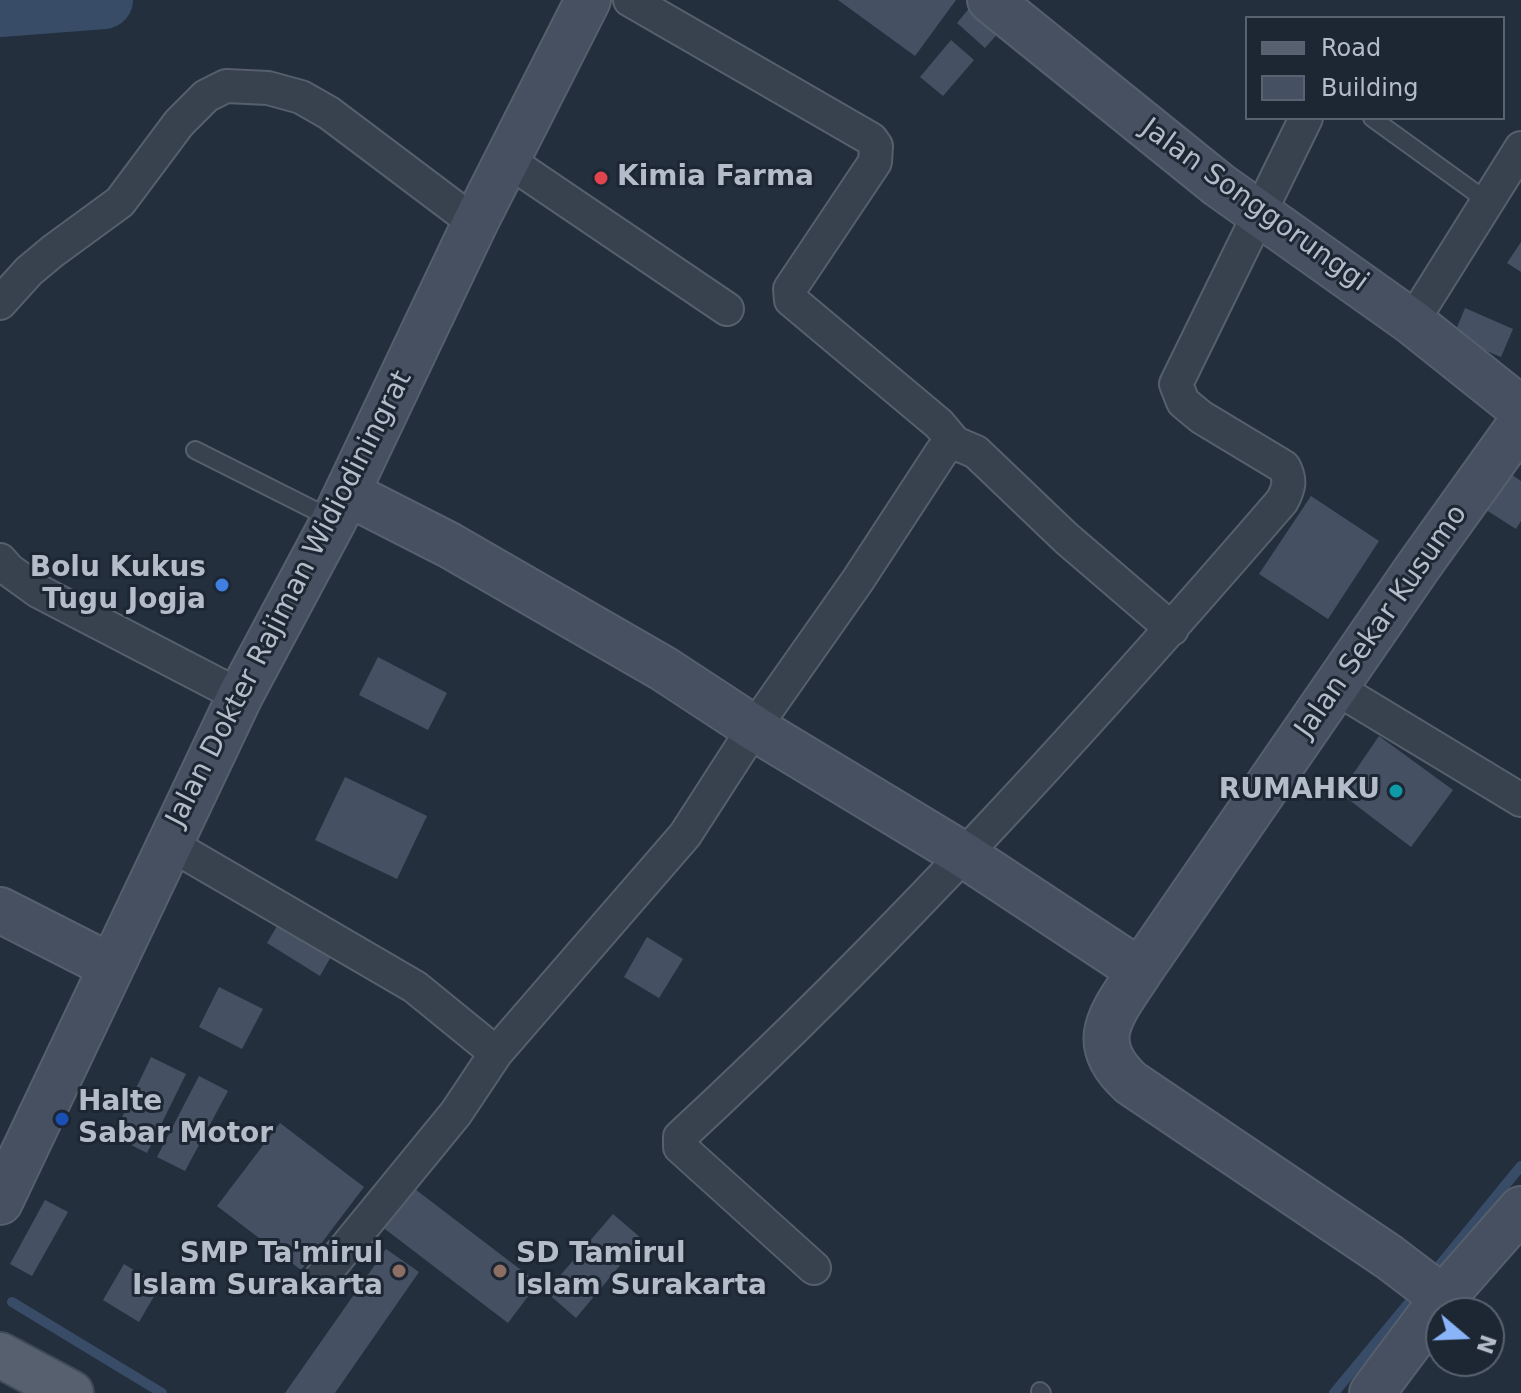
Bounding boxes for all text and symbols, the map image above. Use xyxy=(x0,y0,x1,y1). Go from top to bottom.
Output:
legend xyxy=(1245,16,1505,120)
text: Road xyxy=(1321,34,1381,62)
text: Building xyxy=(1321,74,1418,102)
street label: Jalan Songgorunggi xyxy=(1134,112,1374,300)
place label: Kimia Farma xyxy=(617,161,814,195)
marker: Kimia Farma xyxy=(592,169,610,187)
street label: Jalan Dokter Rajiman Widiodiningrat xyxy=(160,366,420,832)
street label: Jalan Sekar Kusumo xyxy=(1289,499,1475,745)
place label: Bolu Kukus Tugu Jogja xyxy=(30,552,206,618)
marker: Bolu Kukus Tugu Jogja xyxy=(213,576,231,594)
place label: RUMAHKU xyxy=(1219,774,1380,808)
marker: RUMAHKU xyxy=(1387,782,1405,800)
place label: Halte Sabar Motor xyxy=(78,1086,273,1152)
marker: Halte Sabar Motor xyxy=(53,1110,71,1128)
place label: SMP Ta'mirul Islam Surakarta xyxy=(132,1238,383,1304)
place label: SD Tamirul Islam Surakarta xyxy=(516,1238,767,1304)
marker: SMP Ta'mirul Islam Surakarta xyxy=(390,1262,408,1280)
marker: SD Tamirul Islam Surakarta xyxy=(491,1262,509,1280)
north arrow xyxy=(1425,1297,1505,1377)
text: N xyxy=(1471,1332,1501,1357)

